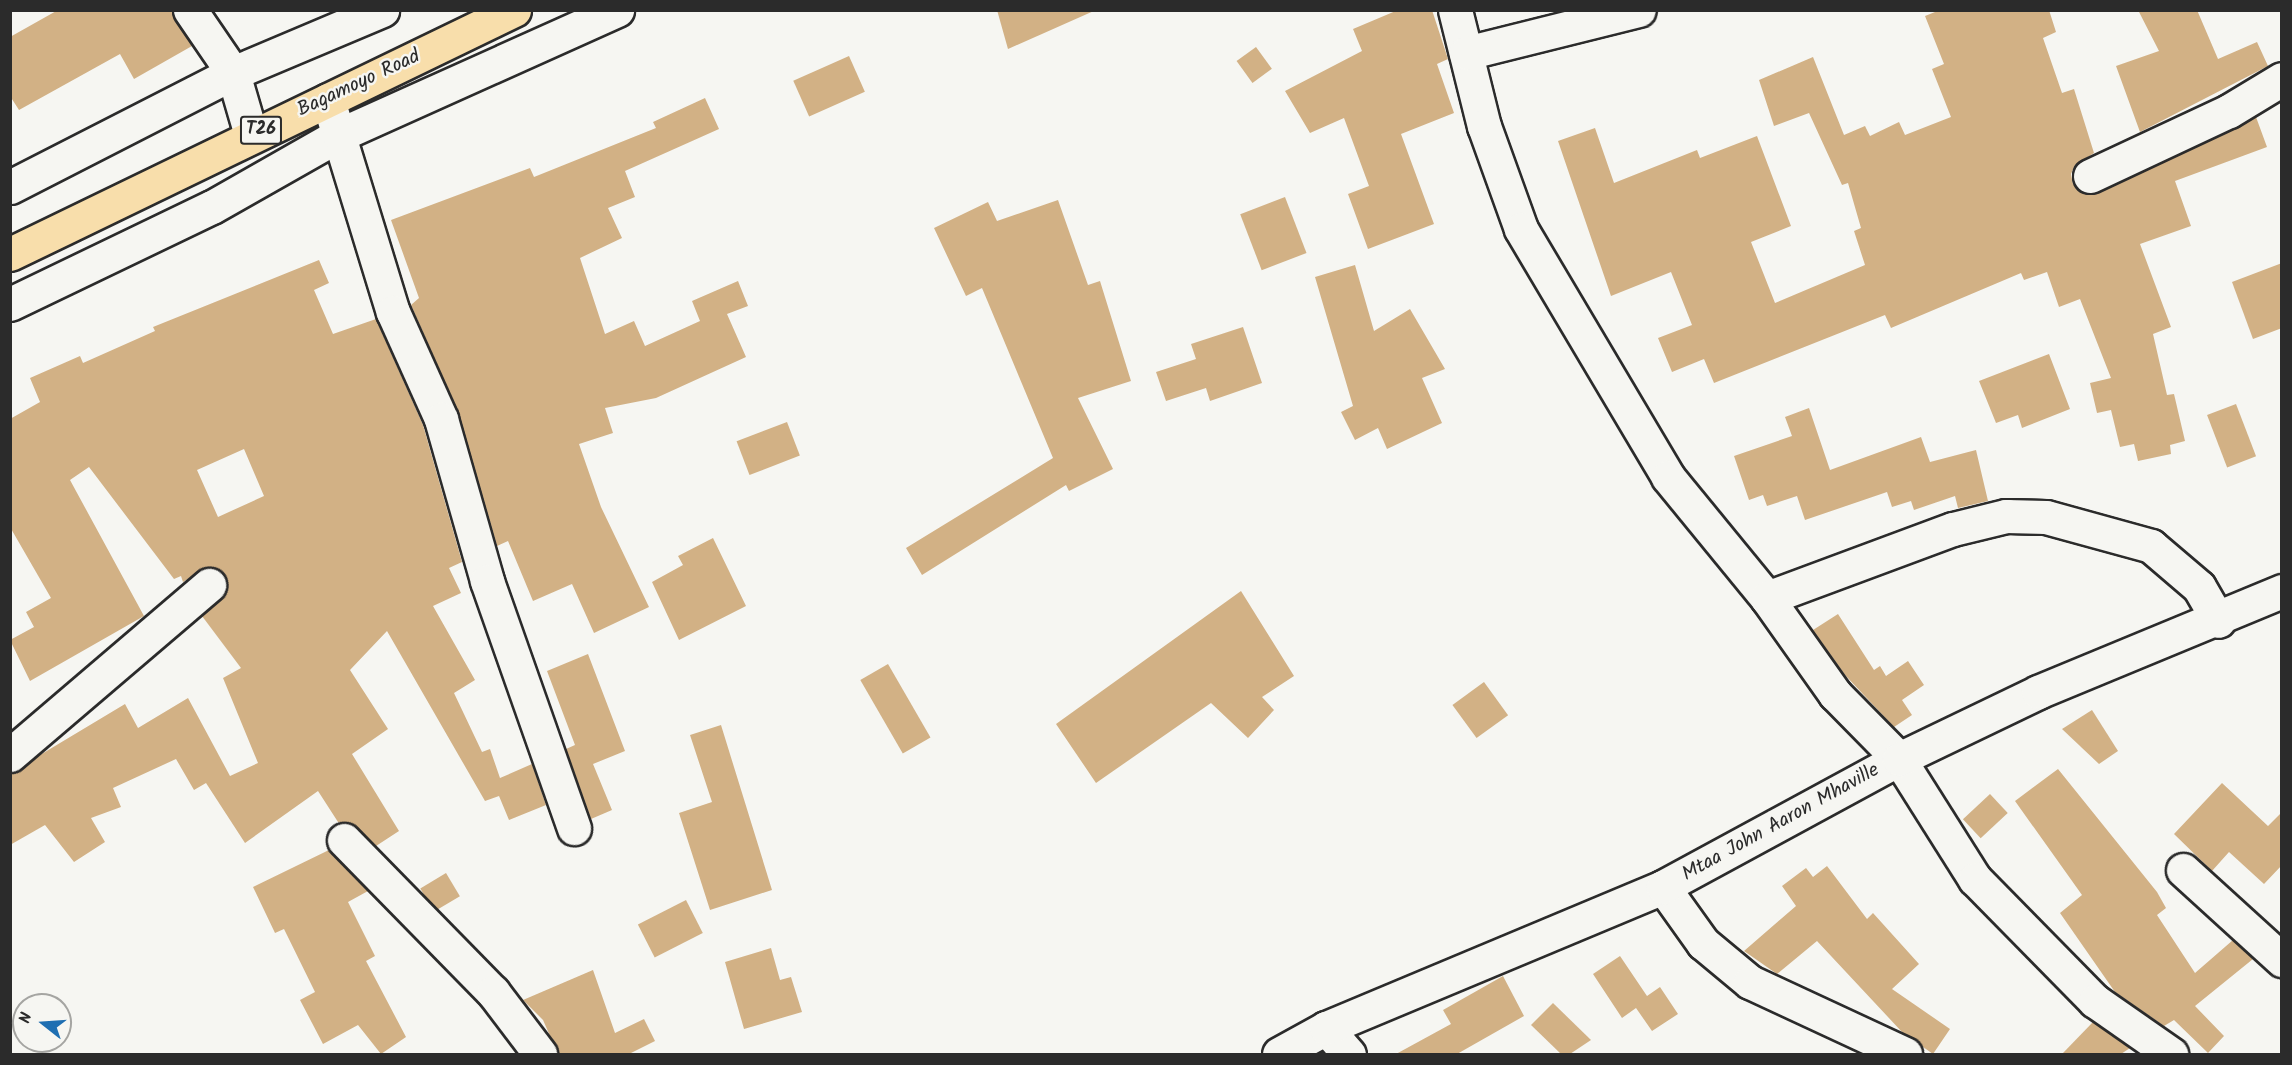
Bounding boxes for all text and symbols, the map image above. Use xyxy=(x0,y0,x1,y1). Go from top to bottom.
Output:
street label: Bagamoyo Road xyxy=(294,45,424,123)
road number: T26 xyxy=(238,115,284,145)
street label: Mtaa John Aaron Mhaville xyxy=(1678,759,1884,887)
north arrow xyxy=(12,993,72,1053)
text: N xyxy=(13,1010,40,1027)

